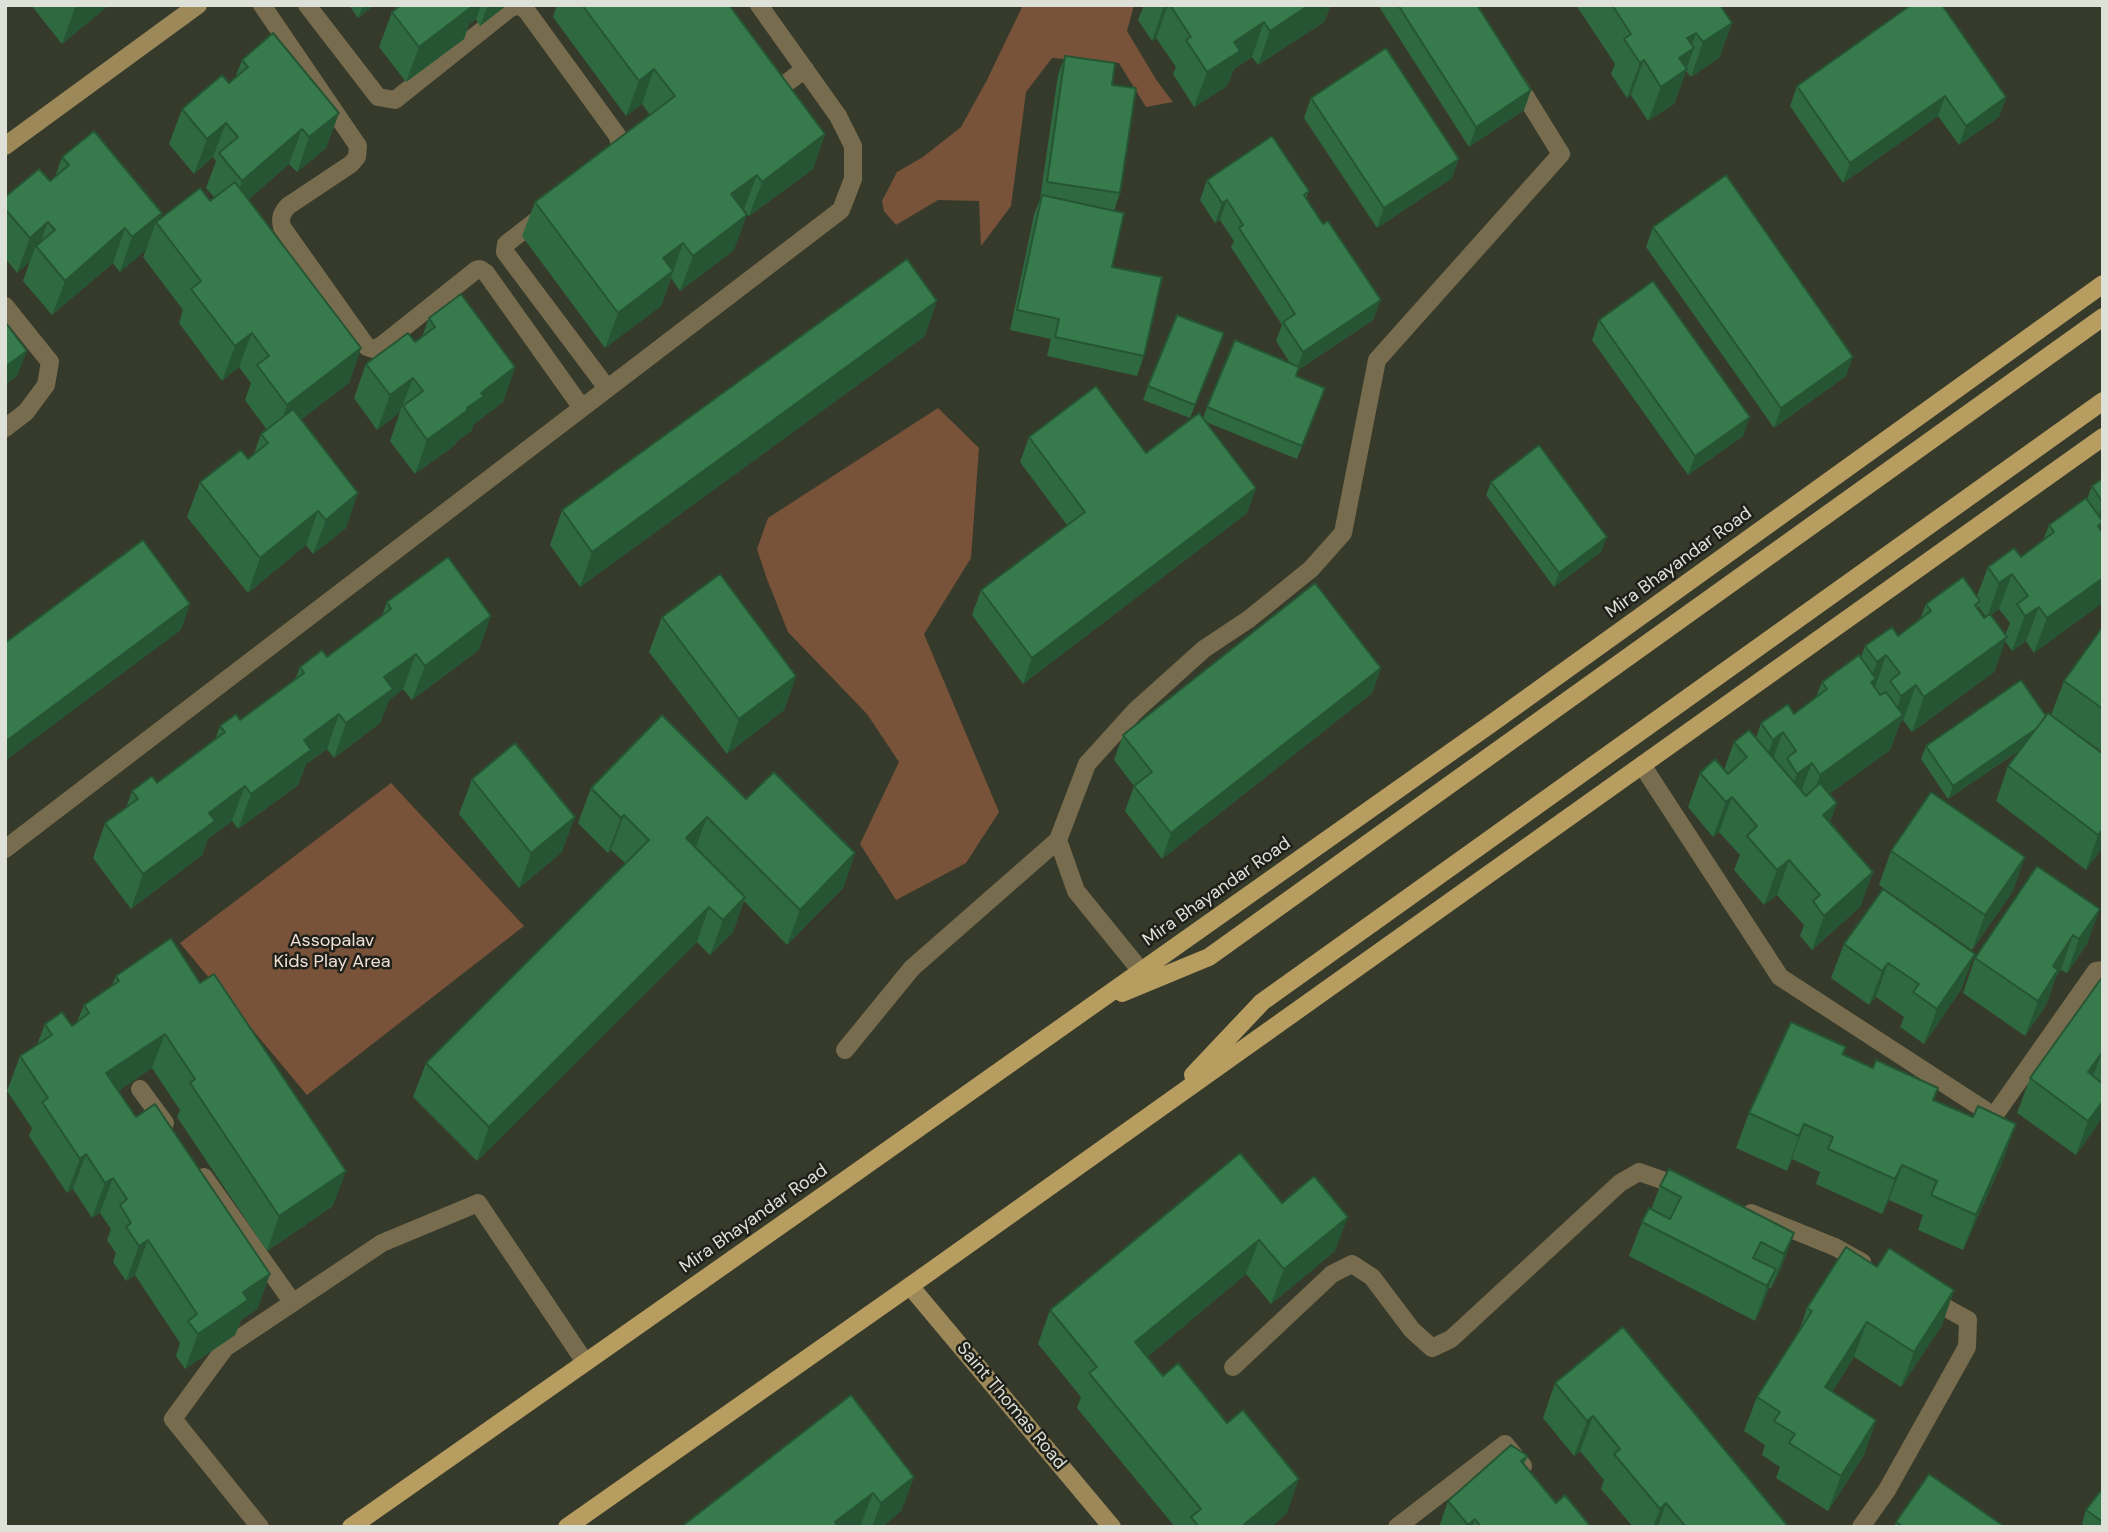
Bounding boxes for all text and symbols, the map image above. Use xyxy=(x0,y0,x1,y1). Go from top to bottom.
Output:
street label: Mira Bhayandar Road xyxy=(1602,503,1756,623)
street label: Mira Bhayandar Road xyxy=(1139,833,1295,951)
park label: Assopalav Kids Play Area xyxy=(274,930,390,972)
street label: Mira Bhayandar Road xyxy=(676,1160,832,1278)
street label: Saint Thomas Road xyxy=(951,1338,1071,1474)

